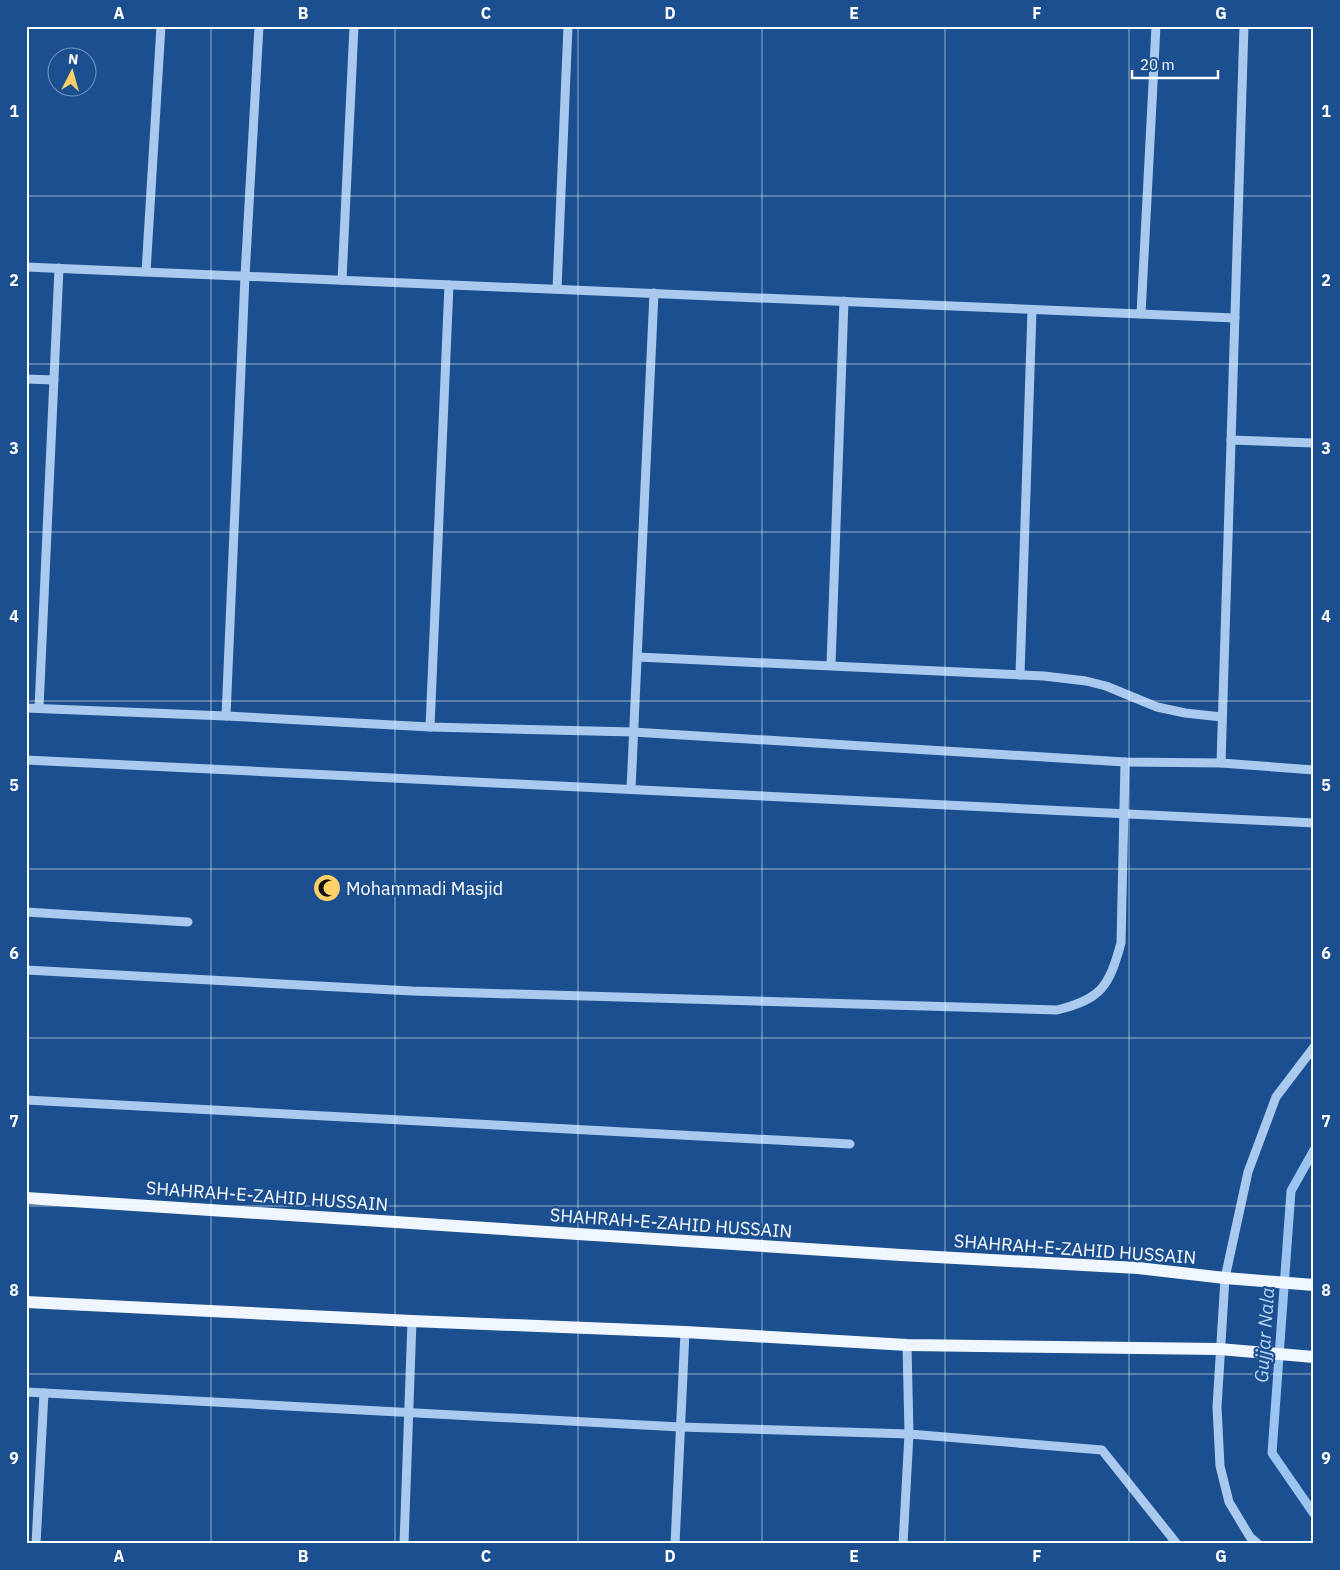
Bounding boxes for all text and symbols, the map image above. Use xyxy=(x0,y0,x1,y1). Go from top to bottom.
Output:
text: A xyxy=(114,3,125,23)
text: B xyxy=(298,3,309,23)
text: C xyxy=(481,3,491,23)
text: D xyxy=(664,3,676,23)
text: E xyxy=(849,3,859,23)
text: F xyxy=(1032,3,1042,23)
text: G xyxy=(1215,3,1227,23)
north arrow xyxy=(48,48,98,98)
scale bar xyxy=(1132,48,1219,80)
text: N xyxy=(67,50,79,69)
text: 20 m xyxy=(1140,55,1175,74)
text: 1 xyxy=(9,101,19,121)
text: 1 xyxy=(1321,101,1331,121)
text: 2 xyxy=(9,270,19,290)
text: 2 xyxy=(1321,270,1331,290)
text: 3 xyxy=(9,438,19,458)
text: 3 xyxy=(1321,438,1331,458)
text: 4 xyxy=(9,606,19,626)
text: 4 xyxy=(1321,606,1331,626)
text: 5 xyxy=(9,775,19,795)
text: 5 xyxy=(1321,775,1331,795)
mosque icon: Mohammadi Masjid xyxy=(312,873,342,903)
place label: Mohammadi Masjid xyxy=(346,877,503,900)
text: 6 xyxy=(9,943,19,963)
text: 6 xyxy=(1321,943,1331,963)
text: 7 xyxy=(9,1111,19,1131)
text: 7 xyxy=(1321,1111,1331,1131)
street label: SHAHRAH-E-ZAHID HUSSAIN xyxy=(145,1176,389,1216)
street label: SHAHRAH-E-ZAHID HUSSAIN xyxy=(549,1203,793,1243)
street label: SHAHRAH-E-ZAHID HUSSAIN xyxy=(953,1229,1197,1269)
text: 8 xyxy=(9,1280,19,1300)
text: 8 xyxy=(1321,1280,1331,1300)
water label: Gujjar Nala xyxy=(1249,1287,1279,1383)
text: 9 xyxy=(9,1448,19,1468)
text: 9 xyxy=(1321,1448,1331,1468)
text: A xyxy=(114,1546,125,1566)
text: B xyxy=(298,1546,309,1566)
text: C xyxy=(481,1546,491,1566)
text: D xyxy=(664,1546,676,1566)
text: E xyxy=(849,1546,859,1566)
text: F xyxy=(1032,1546,1042,1566)
text: G xyxy=(1215,1546,1227,1566)

